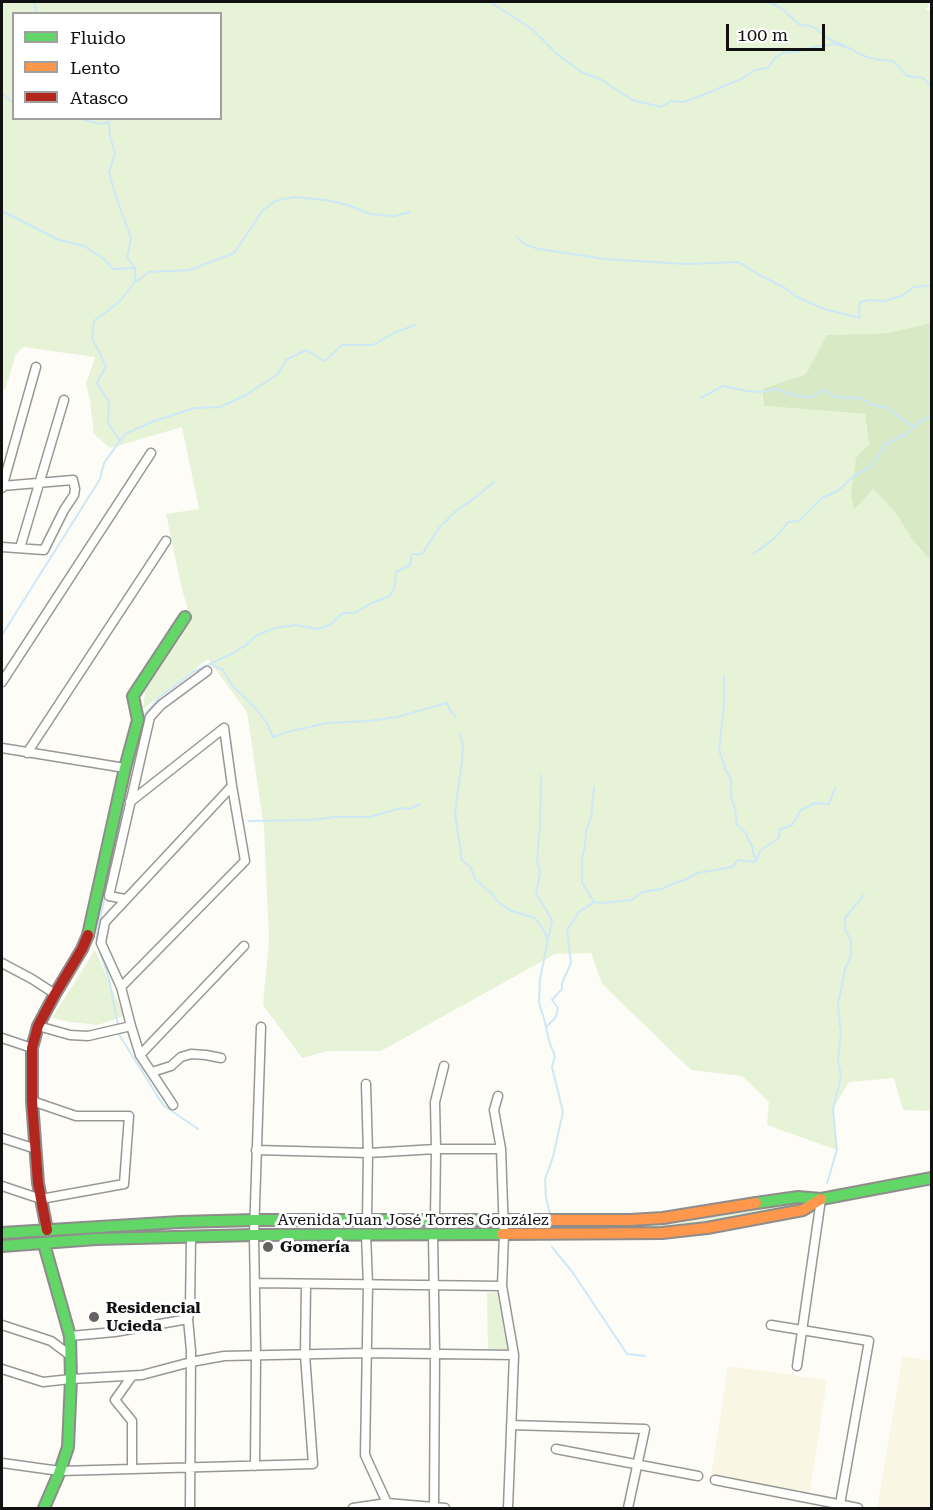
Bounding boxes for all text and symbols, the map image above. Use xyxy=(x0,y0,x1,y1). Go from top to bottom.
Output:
legend xyxy=(12,12,222,120)
scale bar xyxy=(729,12,828,50)
text: 100 m xyxy=(737,24,788,45)
text: Fluido xyxy=(70,27,126,48)
text: Lento xyxy=(70,57,120,78)
text: Atasco xyxy=(70,87,128,108)
street label: Avenida Juan José Torres González xyxy=(278,1210,548,1230)
place label: Gomería xyxy=(280,1237,350,1257)
marker: Gomería xyxy=(261,1240,275,1254)
place label: Residencial Ucieda xyxy=(106,1298,201,1336)
marker: Residencial Ucieda xyxy=(87,1310,101,1324)

